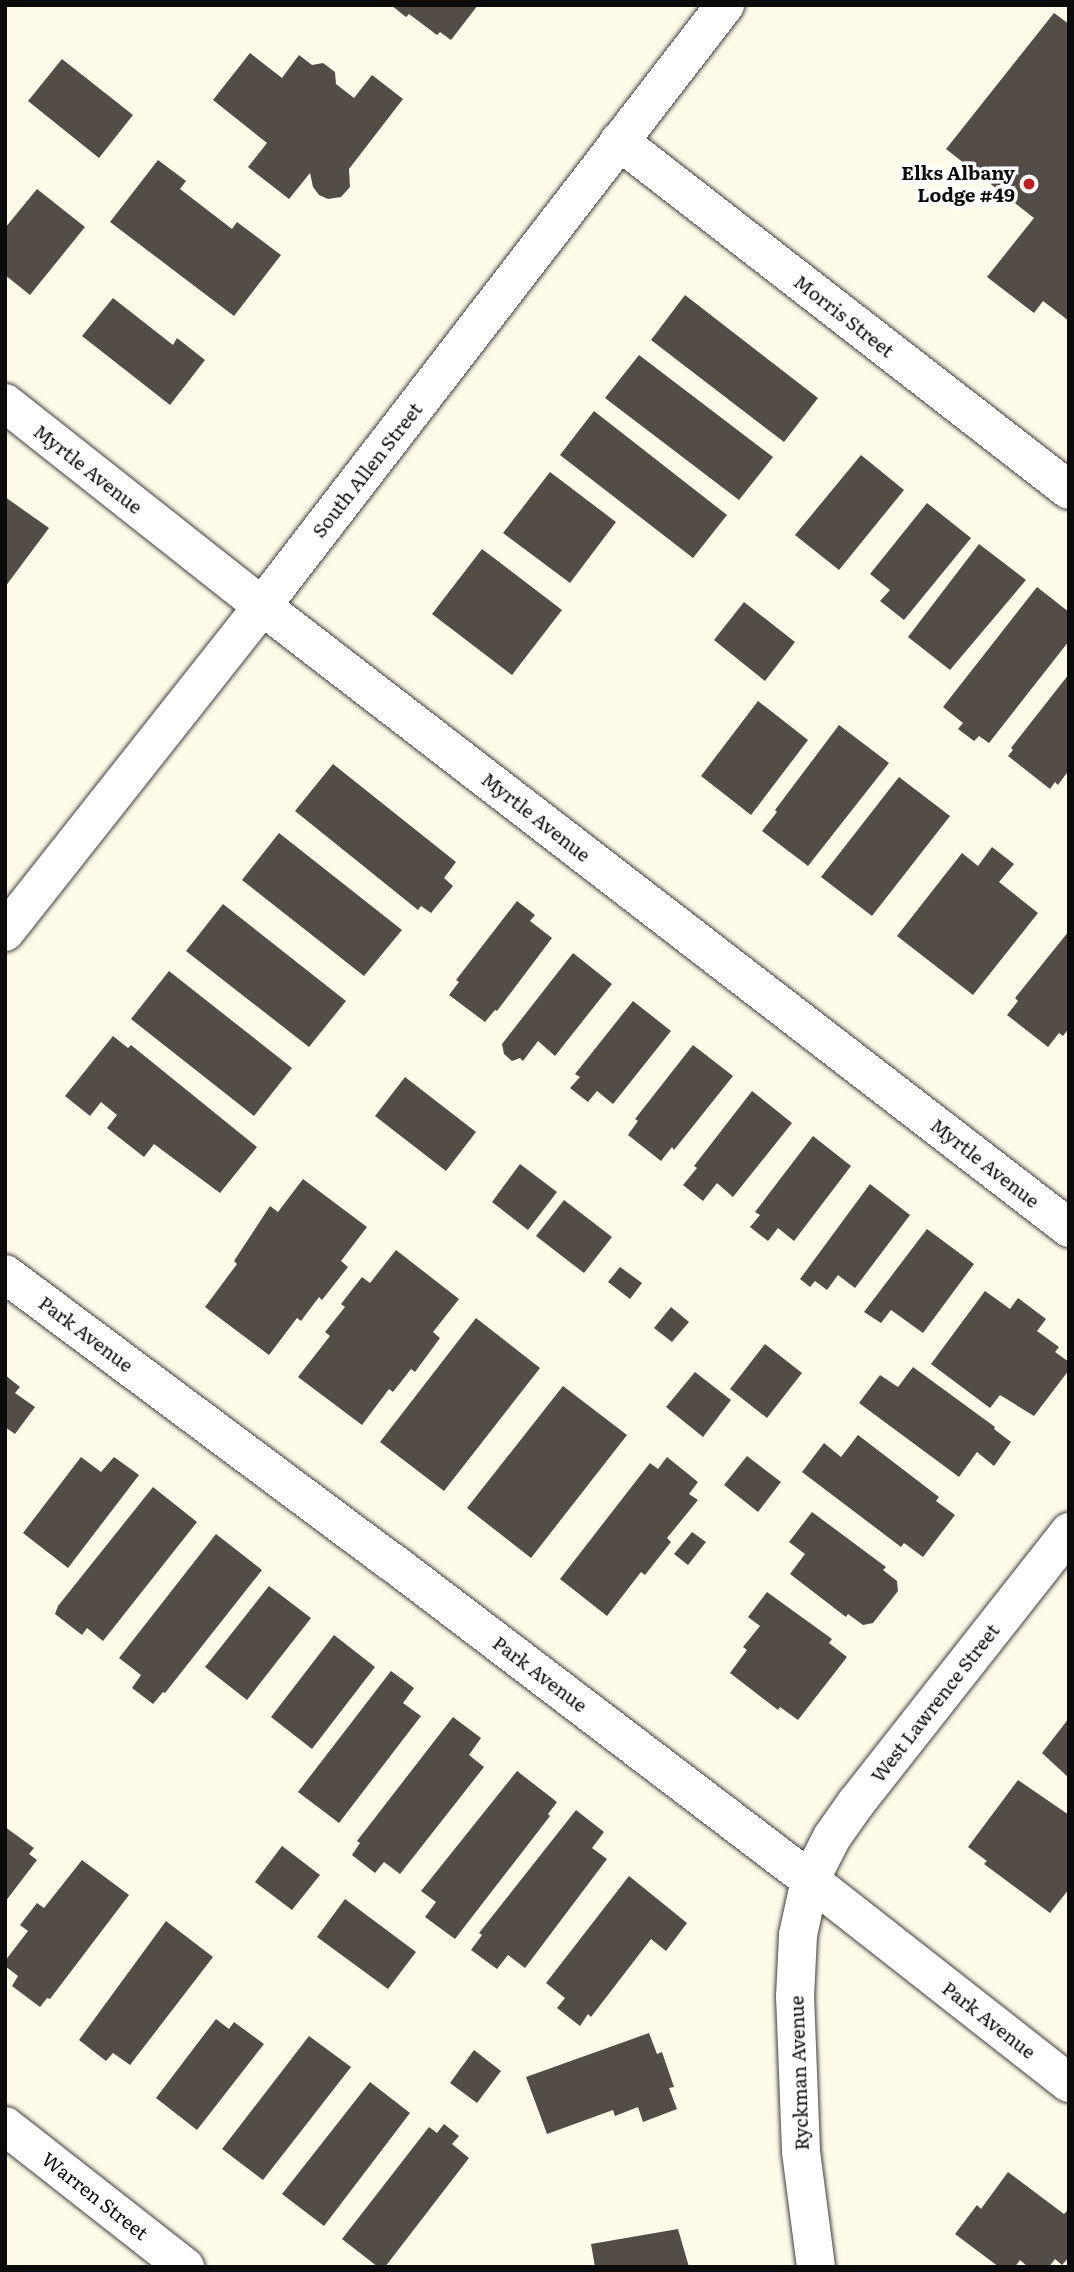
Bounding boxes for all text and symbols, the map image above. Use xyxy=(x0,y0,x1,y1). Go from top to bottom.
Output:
place label: Elks Albany Lodge #49 xyxy=(901,162,1015,206)
marker: Elks Albany Lodge #49 xyxy=(1021,176,1037,192)
street label: Morris Street xyxy=(789,270,899,362)
street label: South Allen Street xyxy=(307,398,427,542)
street label: Myrtle Avenue xyxy=(29,419,147,519)
street label: Myrtle Avenue xyxy=(477,767,595,867)
street label: Myrtle Avenue xyxy=(926,1113,1044,1213)
street label: Park Avenue xyxy=(34,1291,138,1377)
street label: West Lawrence Street xyxy=(866,1619,1004,1787)
street label: Park Avenue xyxy=(488,1631,592,1717)
street label: Park Avenue xyxy=(938,1976,1040,2064)
street label: Ryckman Avenue xyxy=(785,1995,813,2151)
street label: Warren Street xyxy=(37,2147,153,2245)

